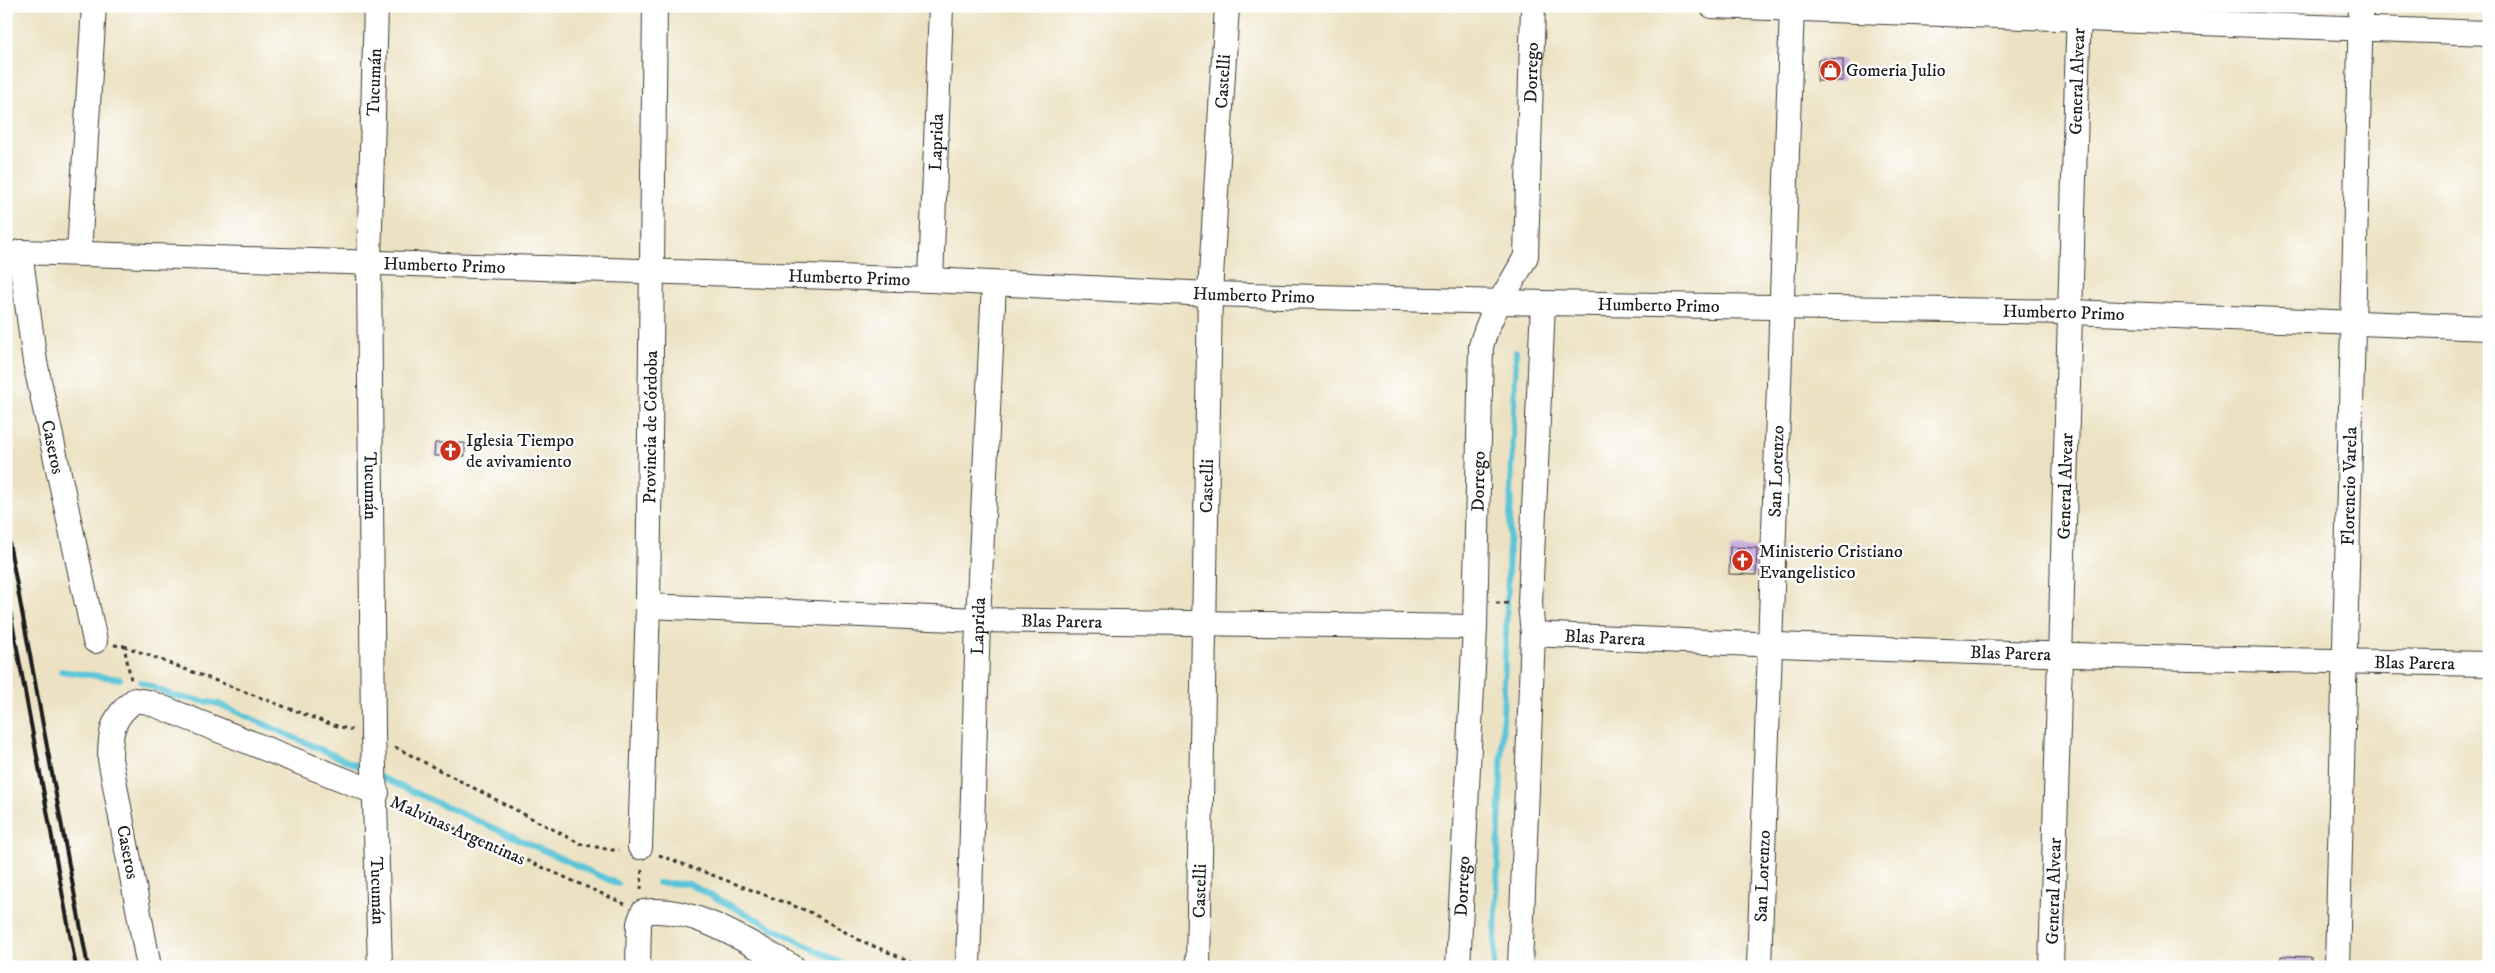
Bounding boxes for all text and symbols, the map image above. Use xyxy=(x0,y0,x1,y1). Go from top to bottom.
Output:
street label: General Alvear xyxy=(2065,27,2090,135)
street label: Dorrego xyxy=(1520,42,1544,103)
street label: Tucumán xyxy=(363,47,387,116)
street label: Castelli xyxy=(1211,54,1236,109)
shop icon: Gomeria Julio xyxy=(1818,58,1842,82)
place label: Gomeria Julio xyxy=(1846,60,1946,82)
street label: Laprida xyxy=(925,113,949,171)
street label: Humberto Primo xyxy=(383,253,506,279)
street label: Humberto Primo xyxy=(788,266,911,291)
street label: Humberto Primo xyxy=(1192,283,1315,309)
street label: Humberto Primo xyxy=(1597,294,1720,318)
street label: Humberto Primo xyxy=(2002,301,2125,326)
street label: Provincia de Córdoba xyxy=(639,350,663,504)
street label: Caseros xyxy=(36,418,68,476)
street label: San Lorenzo xyxy=(1764,425,1790,518)
street label: Florencio Varela xyxy=(2338,426,2362,546)
place label: Iglesia Tiempo de avivamiento xyxy=(466,430,574,473)
street label: General Alvear xyxy=(2053,432,2079,540)
church icon: Iglesia Tiempo de avivamiento xyxy=(438,438,462,462)
street label: Dorrego xyxy=(1467,451,1491,512)
street label: Tucumán xyxy=(359,452,381,521)
street label: Castelli xyxy=(1196,459,1219,513)
place label: Ministerio Cristiano Evangelistico xyxy=(1759,541,1903,584)
church icon: Ministerio Cristiano Evangelistico xyxy=(1731,549,1755,573)
street label: Laprida xyxy=(967,597,991,655)
street label: Blas Parera xyxy=(1021,611,1103,634)
street label: Blas Parera xyxy=(1564,626,1646,651)
street label: Blas Parera xyxy=(1970,642,2052,666)
street label: Blas Parera xyxy=(2374,652,2455,675)
street label: Malvinas Argentinas xyxy=(386,791,529,871)
street label: Caseros xyxy=(111,823,143,881)
street label: San Lorenzo xyxy=(1751,829,1776,923)
street label: General Alvear xyxy=(2042,837,2067,945)
street label: Dorrego xyxy=(1451,855,1476,917)
street label: Tucumán xyxy=(365,856,389,926)
street label: Castelli xyxy=(1189,864,1212,918)

